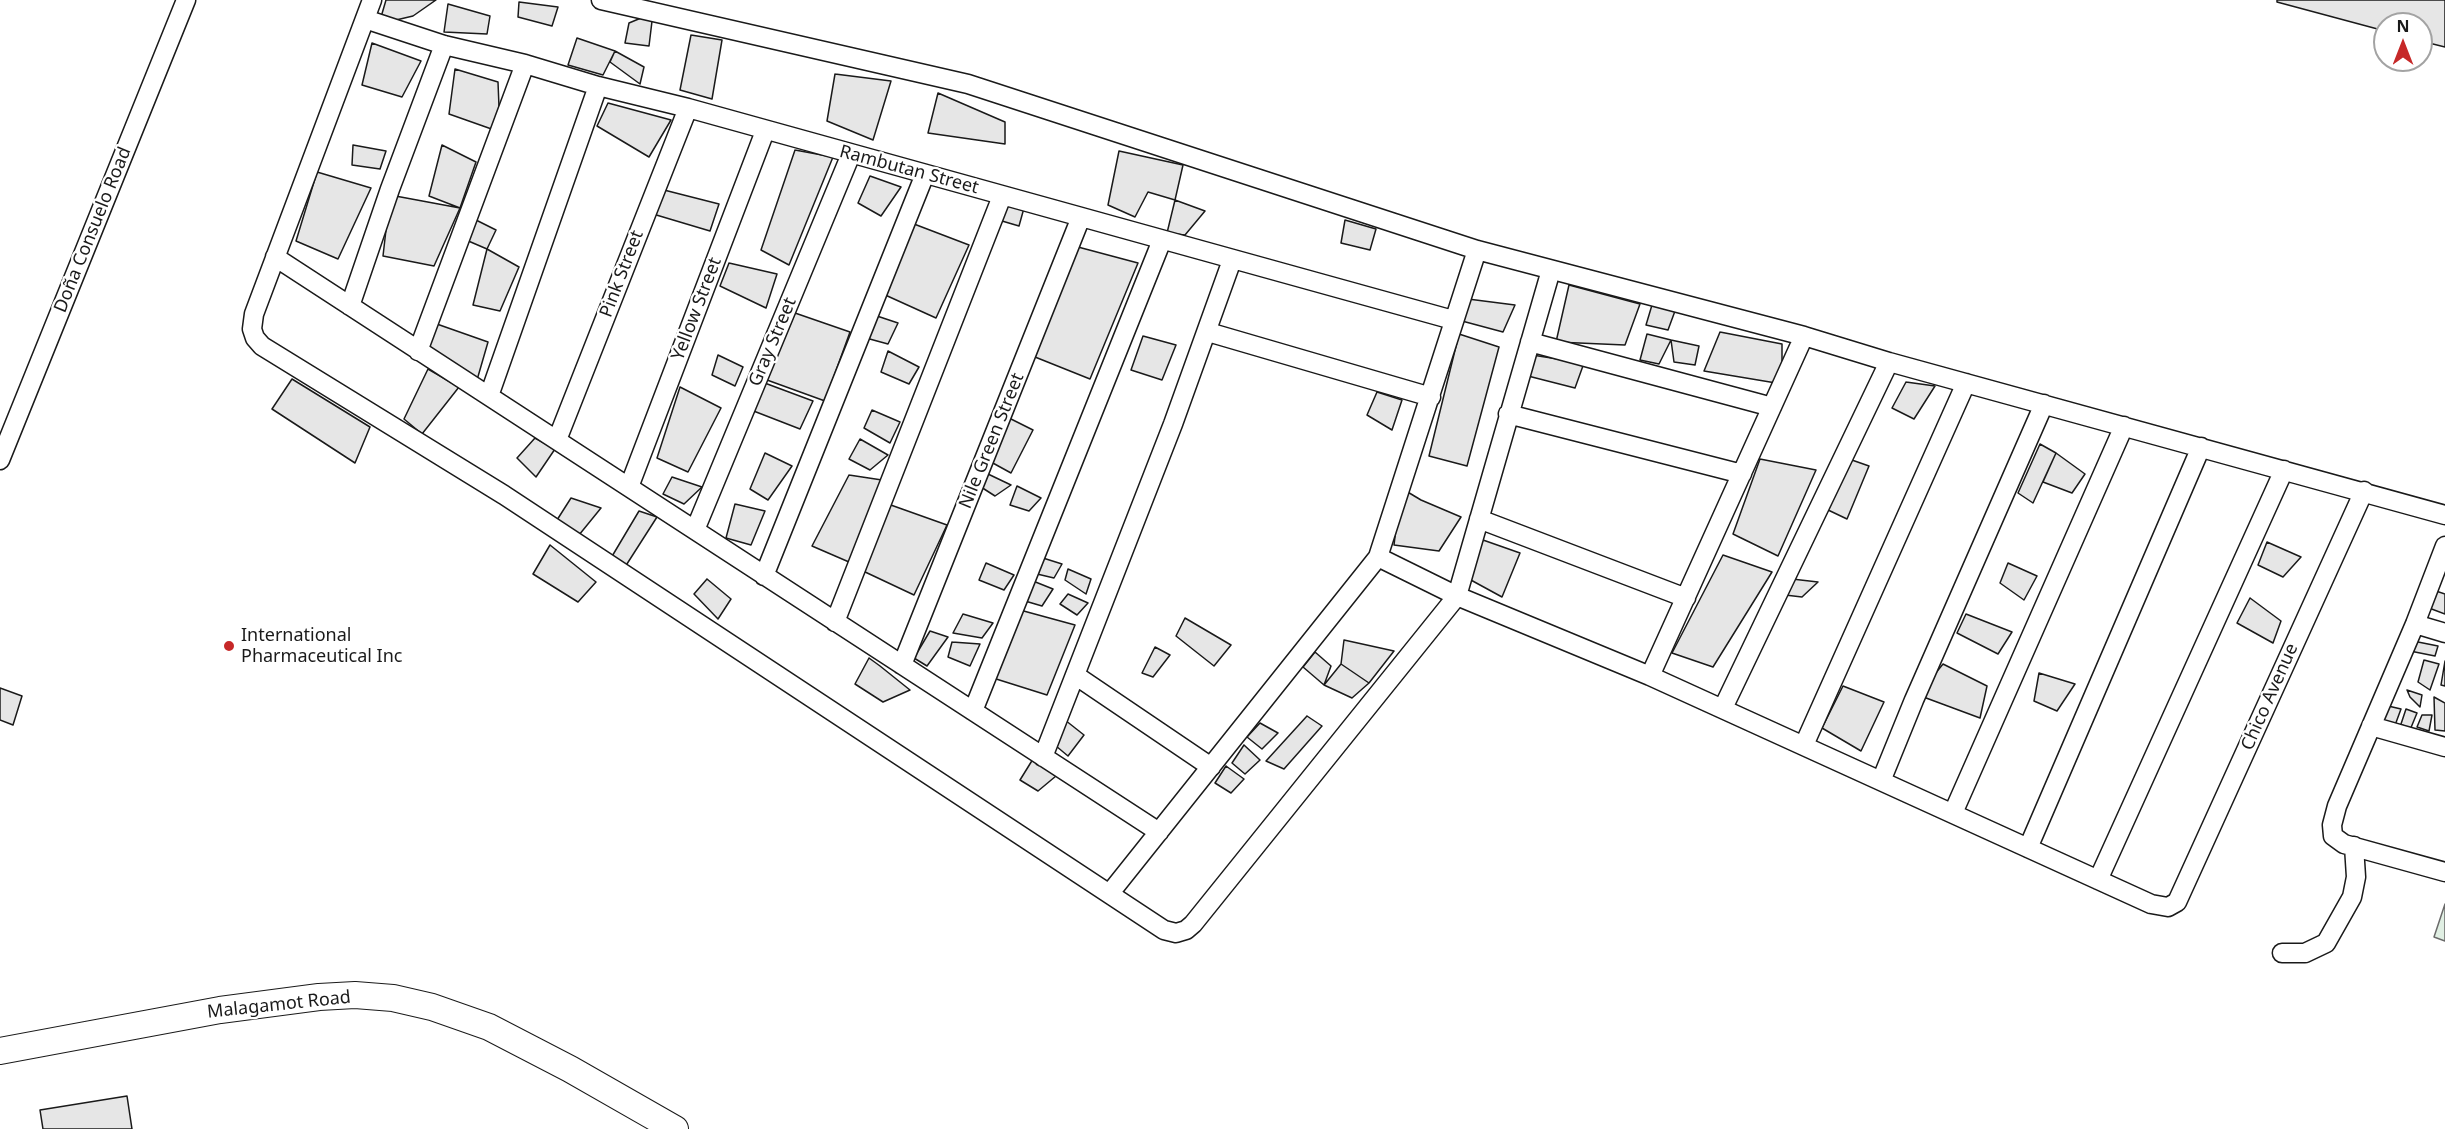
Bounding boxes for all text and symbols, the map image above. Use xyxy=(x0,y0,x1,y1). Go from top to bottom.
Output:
north arrow xyxy=(2373,12,2433,72)
text: N xyxy=(2396,15,2410,37)
street label: Rambutan Street xyxy=(837,141,981,199)
street label: Doña Consuelo Road xyxy=(50,144,136,316)
street label: Pink Street xyxy=(596,228,648,320)
street label: Yellow Street xyxy=(668,255,726,363)
street label: Gray Street xyxy=(745,294,801,390)
street label: Nile Green Street xyxy=(955,370,1029,512)
place label: International Pharmaceutical Inc xyxy=(241,625,402,668)
marker: International Pharmaceutical Inc xyxy=(222,639,236,653)
street label: Chico Avenue xyxy=(2237,640,2303,754)
street label: Malagamot Road xyxy=(206,987,352,1023)

